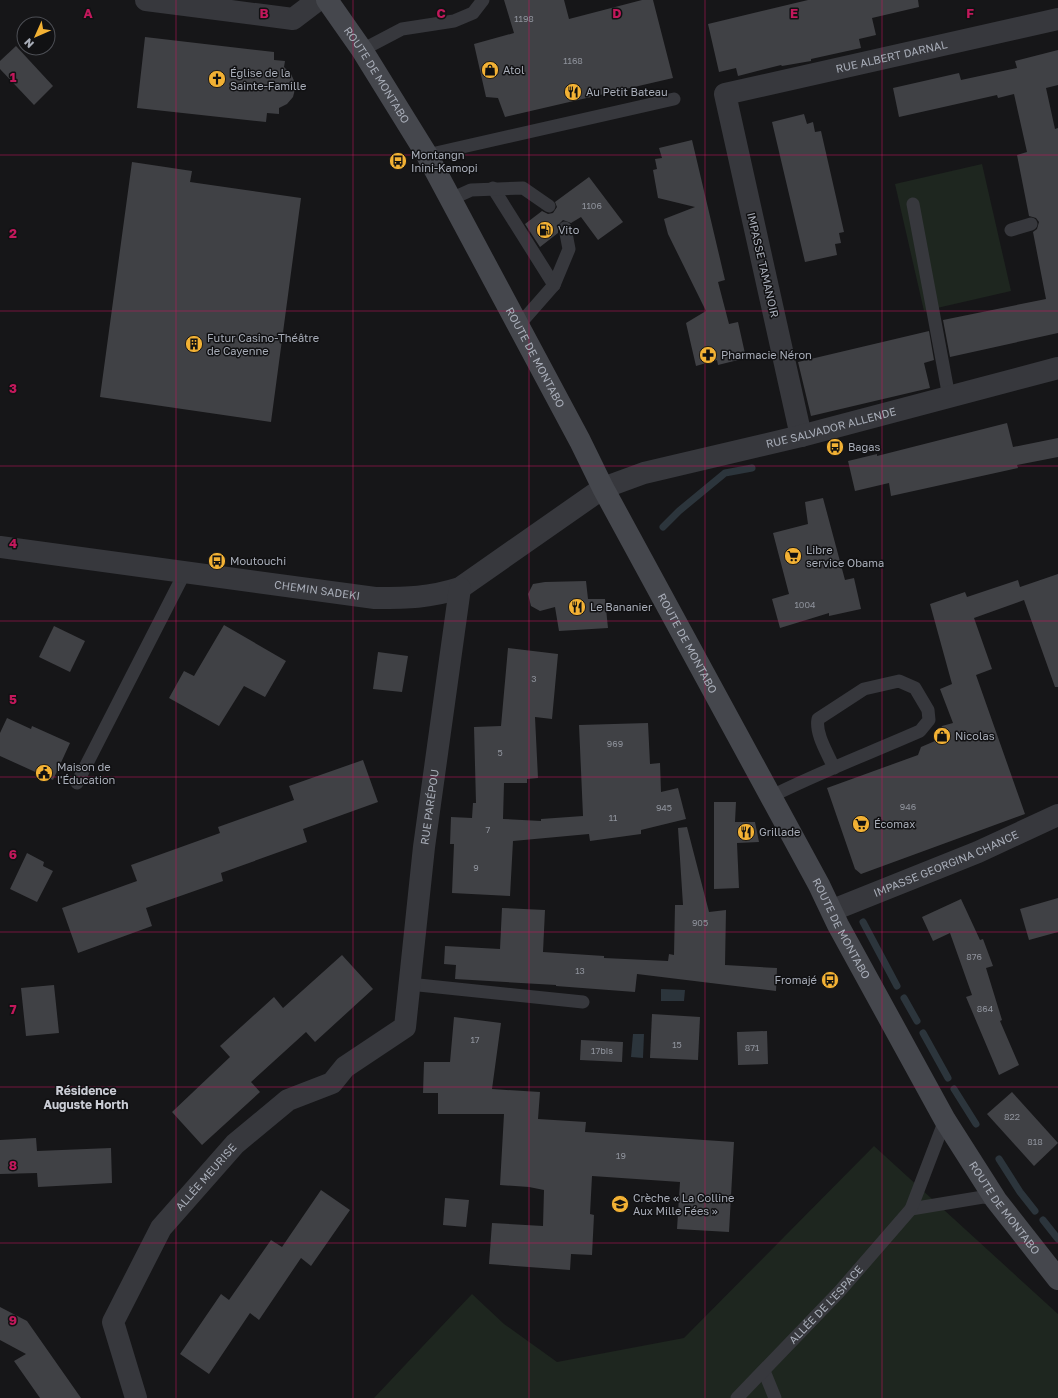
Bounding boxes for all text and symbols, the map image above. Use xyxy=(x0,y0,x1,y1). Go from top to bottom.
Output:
text: A xyxy=(83,5,93,21)
text: B xyxy=(259,5,269,21)
text: C xyxy=(436,5,446,21)
text: D xyxy=(612,5,622,21)
text: E xyxy=(790,5,798,21)
text: F xyxy=(966,5,974,21)
house number: 1198 xyxy=(514,13,534,24)
north arrow xyxy=(16,16,56,56)
street label: ROUTE DE MONTABO xyxy=(342,24,413,125)
text: N xyxy=(21,36,36,51)
street label: RUE ALBERT DARNAL xyxy=(834,37,949,75)
house number: 1168 xyxy=(563,55,583,66)
shop icon: Atol xyxy=(480,60,500,80)
place label: Atol xyxy=(503,63,525,76)
place label: Église de la Sainte-Famille xyxy=(230,66,306,92)
text: 1 xyxy=(10,69,17,85)
church icon: Église de la Sainte-Famille xyxy=(207,69,227,89)
restaurant icon: Au Petit Bateau xyxy=(563,82,583,102)
place label: Au Petit Bateau xyxy=(586,85,668,98)
place label: Montangn Inini-Kamopi xyxy=(411,148,478,174)
bus stop icon: Montangn Inini-Kamopi xyxy=(388,151,408,171)
house number: 1106 xyxy=(582,200,602,211)
street label: IMPASSE TAMANOIR xyxy=(745,211,782,319)
fuel station icon: Vito xyxy=(535,220,555,240)
place label: Vito xyxy=(558,223,580,236)
text: 2 xyxy=(9,225,17,241)
street label: ROUTE DE MONTABO xyxy=(504,305,568,410)
place label: Futur Casino-Théâtre de Cayenne xyxy=(207,331,319,357)
building icon: Futur Casino-Théâtre de Cayenne xyxy=(184,334,204,354)
pharmacy icon: Pharmacie Néron xyxy=(698,345,718,365)
place label: Pharmacie Néron xyxy=(721,348,812,361)
text: 3 xyxy=(9,380,17,396)
street label: RUE SALVADOR ALLENDE xyxy=(765,404,897,450)
bus stop icon: Bagas xyxy=(825,437,845,457)
place label: Bagas xyxy=(848,440,881,453)
text: 4 xyxy=(9,535,17,551)
place label: Libre service Obama xyxy=(806,543,884,569)
supermarket icon: Libre service Obama xyxy=(783,546,803,566)
bus stop icon: Moutouchi xyxy=(207,551,227,571)
place label: Moutouchi xyxy=(230,554,286,567)
street label: CHEMIN SADEKI xyxy=(273,577,361,602)
street label: ROUTE DE MONTABO xyxy=(655,591,720,695)
restaurant icon: Le Bananier xyxy=(567,597,587,617)
house number: 1004 xyxy=(794,599,816,610)
place label: Le Bananier xyxy=(590,600,653,613)
house number: 3 xyxy=(531,673,537,684)
text: 5 xyxy=(9,691,17,707)
shop icon: Nicolas xyxy=(932,726,952,746)
place label: Nicolas xyxy=(955,729,995,742)
house number: 969 xyxy=(607,738,623,749)
house number: 5 xyxy=(497,747,503,758)
place label: Maison de l'Éducation xyxy=(57,760,115,786)
public building icon: Maison de l'Éducation xyxy=(34,763,54,783)
street label: RUE PARÉPOU xyxy=(417,768,441,846)
house number: 946 xyxy=(900,801,916,812)
house number: 945 xyxy=(656,802,672,813)
house number: 11 xyxy=(609,812,618,823)
supermarket icon: Écomax xyxy=(851,814,871,834)
place label: Écomax xyxy=(874,817,915,830)
restaurant icon: Grillade xyxy=(736,822,756,842)
house number: 7 xyxy=(486,824,491,835)
place label: Grillade xyxy=(759,825,800,838)
street label: IMPASSE GEORGINA CHANCE xyxy=(871,827,1020,899)
text: 6 xyxy=(9,846,17,862)
house number: 9 xyxy=(473,862,479,873)
street label: ROUTE DE MONTABO xyxy=(810,875,873,981)
house number: 905 xyxy=(692,917,708,928)
house number: 876 xyxy=(966,951,982,962)
house number: 13 xyxy=(575,965,585,976)
bus stop icon: Fromajé xyxy=(820,970,840,990)
place label: Fromajé xyxy=(774,973,817,986)
text: 7 xyxy=(9,1001,17,1017)
house number: 864 xyxy=(977,1003,994,1014)
house number: 17 xyxy=(470,1034,480,1045)
house number: 15 xyxy=(672,1039,682,1050)
house number: 871 xyxy=(745,1042,760,1053)
house number: 17bis xyxy=(591,1045,613,1056)
district label: Résidence Auguste Horth xyxy=(44,1083,128,1112)
house number: 822 xyxy=(1004,1111,1020,1122)
house number: 818 xyxy=(1027,1136,1043,1147)
street label: ALLÉE MEURISE xyxy=(173,1140,239,1213)
house number: 19 xyxy=(616,1150,626,1161)
text: 8 xyxy=(9,1157,17,1173)
street label: ROUTE DE MONTABO xyxy=(967,1159,1043,1257)
place label: Crèche « La Colline Aux Mille Fées » xyxy=(633,1191,734,1217)
school or university icon: Crèche « La Colline Aux Mille Fées » xyxy=(610,1194,630,1214)
street label: ALLÉE DE L'ESPACE xyxy=(786,1262,865,1346)
text: 9 xyxy=(9,1312,17,1328)

